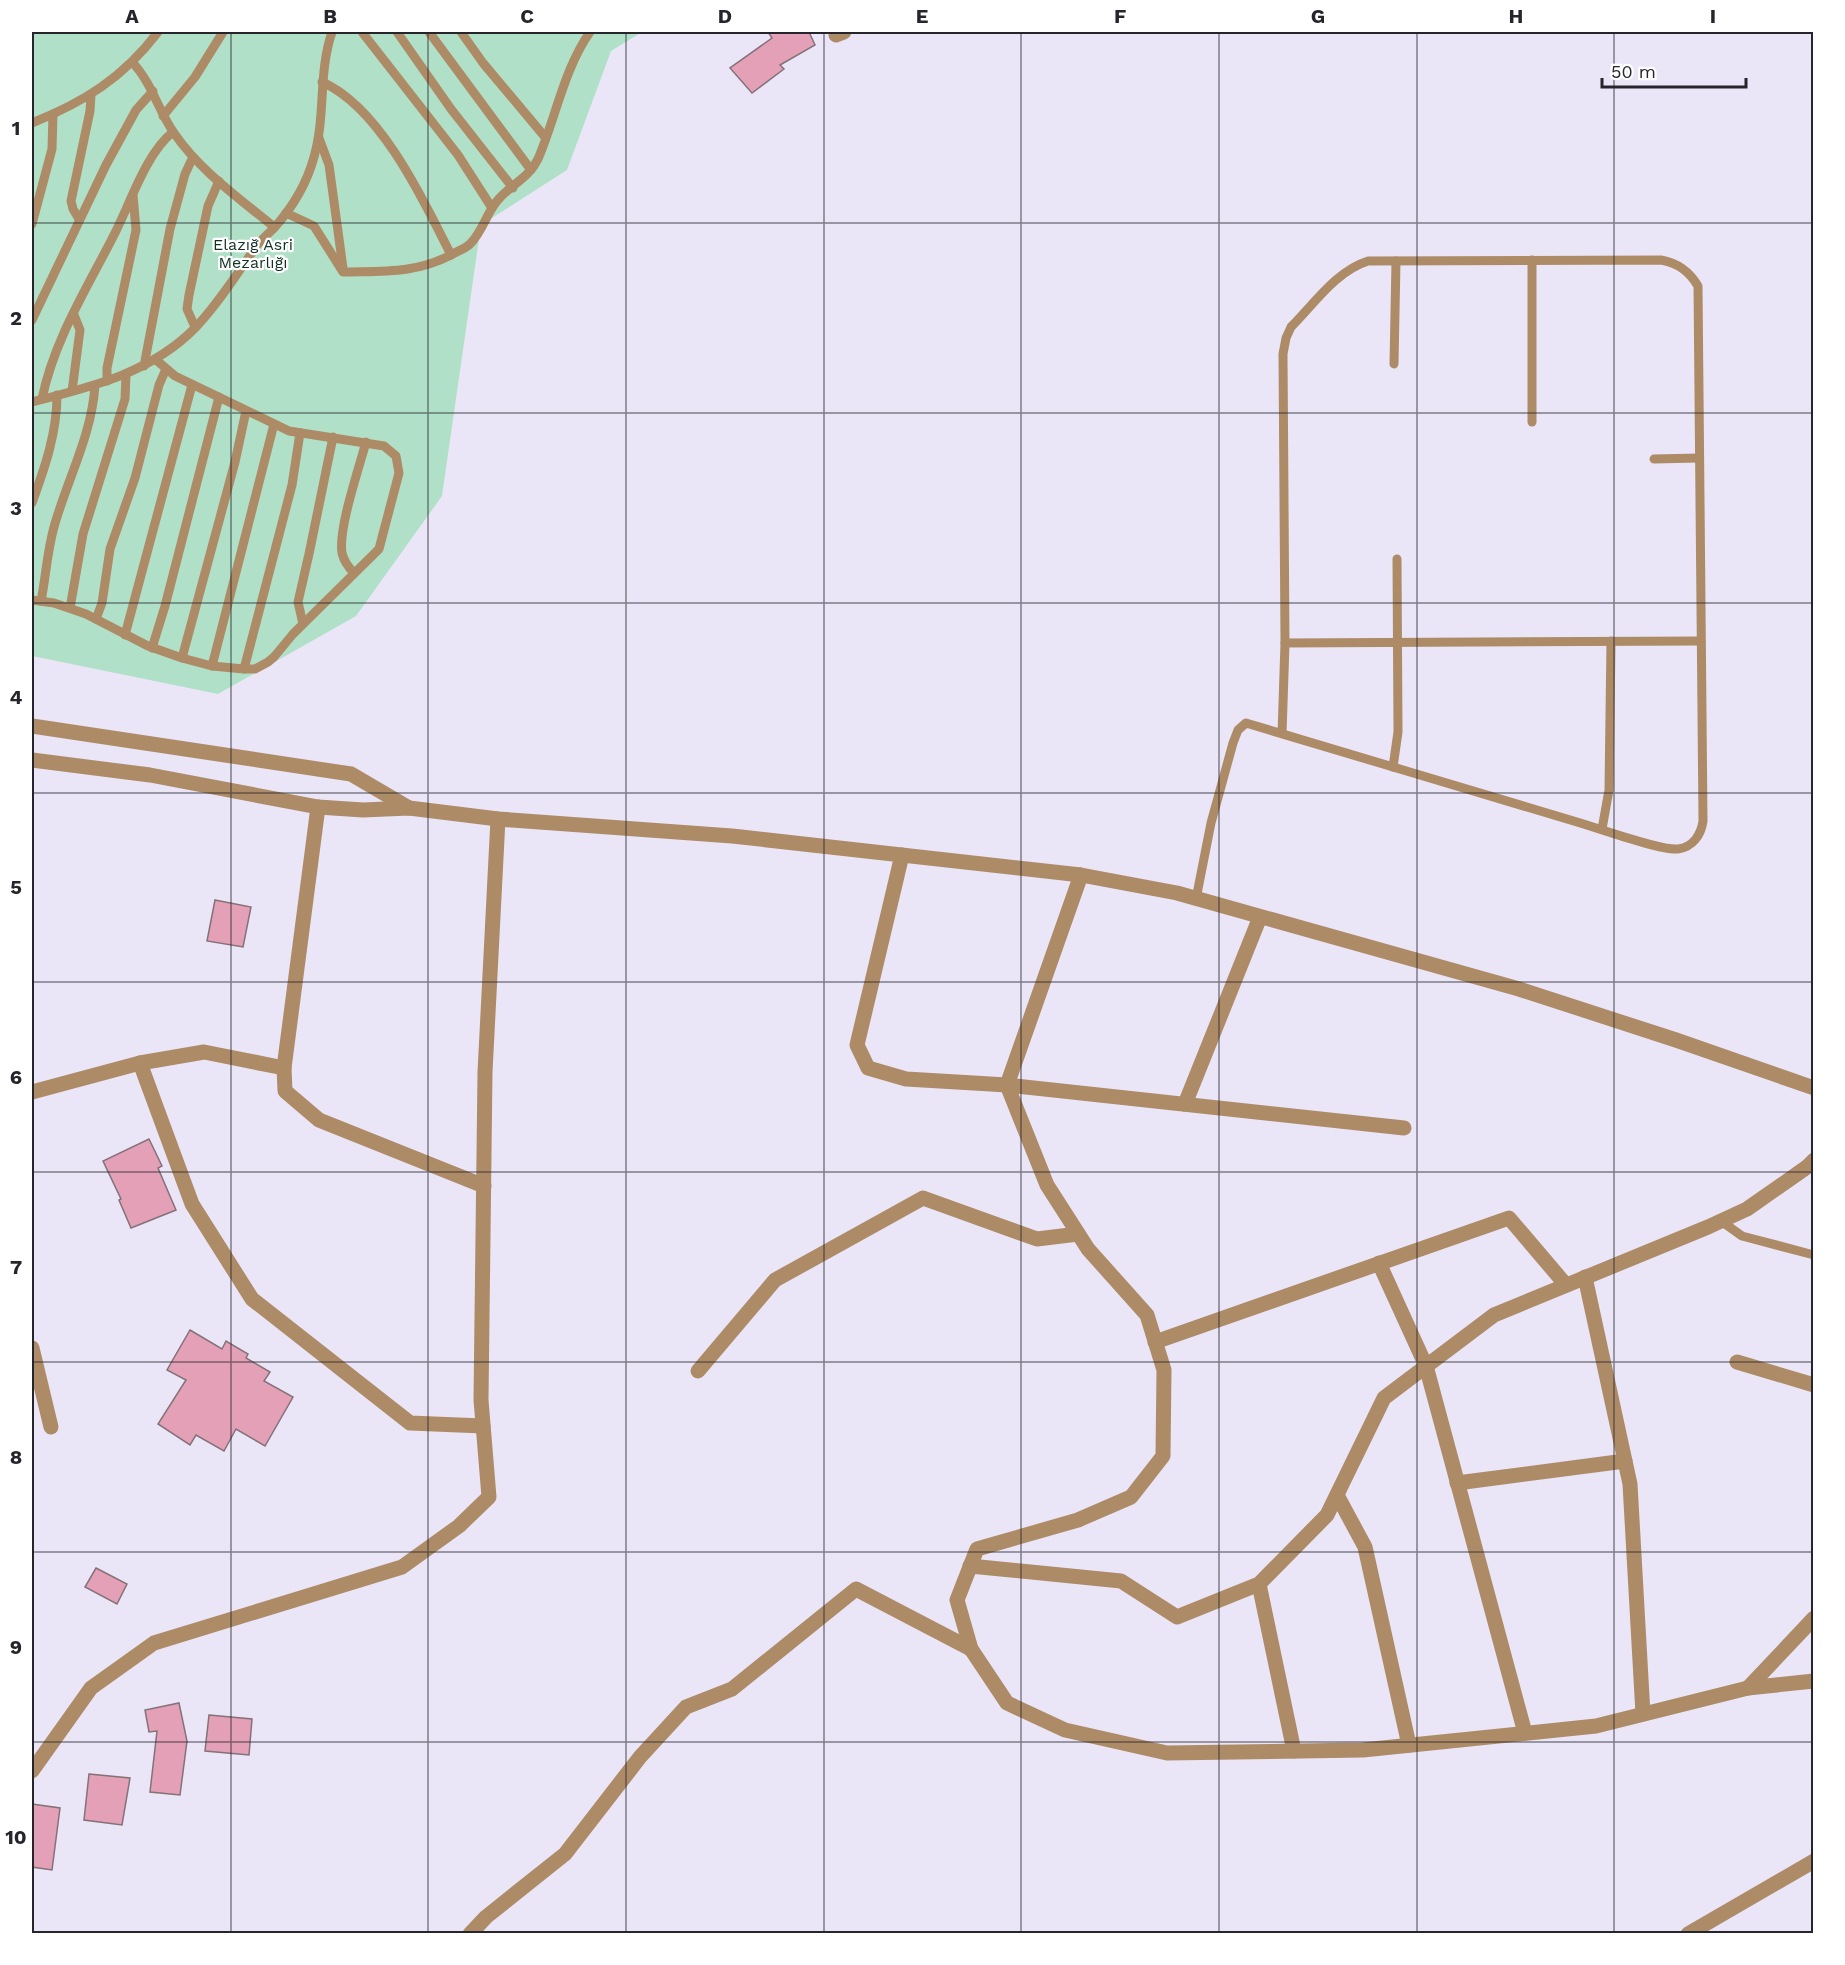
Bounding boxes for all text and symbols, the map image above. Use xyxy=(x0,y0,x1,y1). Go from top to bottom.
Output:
text: A xyxy=(125,4,139,28)
text: B xyxy=(323,4,337,28)
text: C xyxy=(520,4,534,28)
text: D xyxy=(718,4,732,28)
text: E xyxy=(916,4,928,28)
text: F xyxy=(1114,4,1126,28)
text: G xyxy=(1311,4,1325,28)
text: H xyxy=(1509,4,1523,28)
text: I xyxy=(1710,4,1716,28)
scale bar xyxy=(1602,51,1746,89)
text: 50 m xyxy=(1611,61,1656,82)
text: 1 xyxy=(12,116,20,140)
park label: Elazığ Asri Mezarlığı xyxy=(213,235,293,272)
text: 2 xyxy=(10,306,22,330)
text: 3 xyxy=(10,496,22,520)
text: 4 xyxy=(10,685,23,709)
text: 5 xyxy=(10,875,22,899)
text: 6 xyxy=(10,1065,22,1089)
text: 7 xyxy=(10,1255,22,1279)
text: 8 xyxy=(10,1445,22,1469)
text: 9 xyxy=(10,1635,22,1659)
text: 10 xyxy=(5,1825,27,1849)

